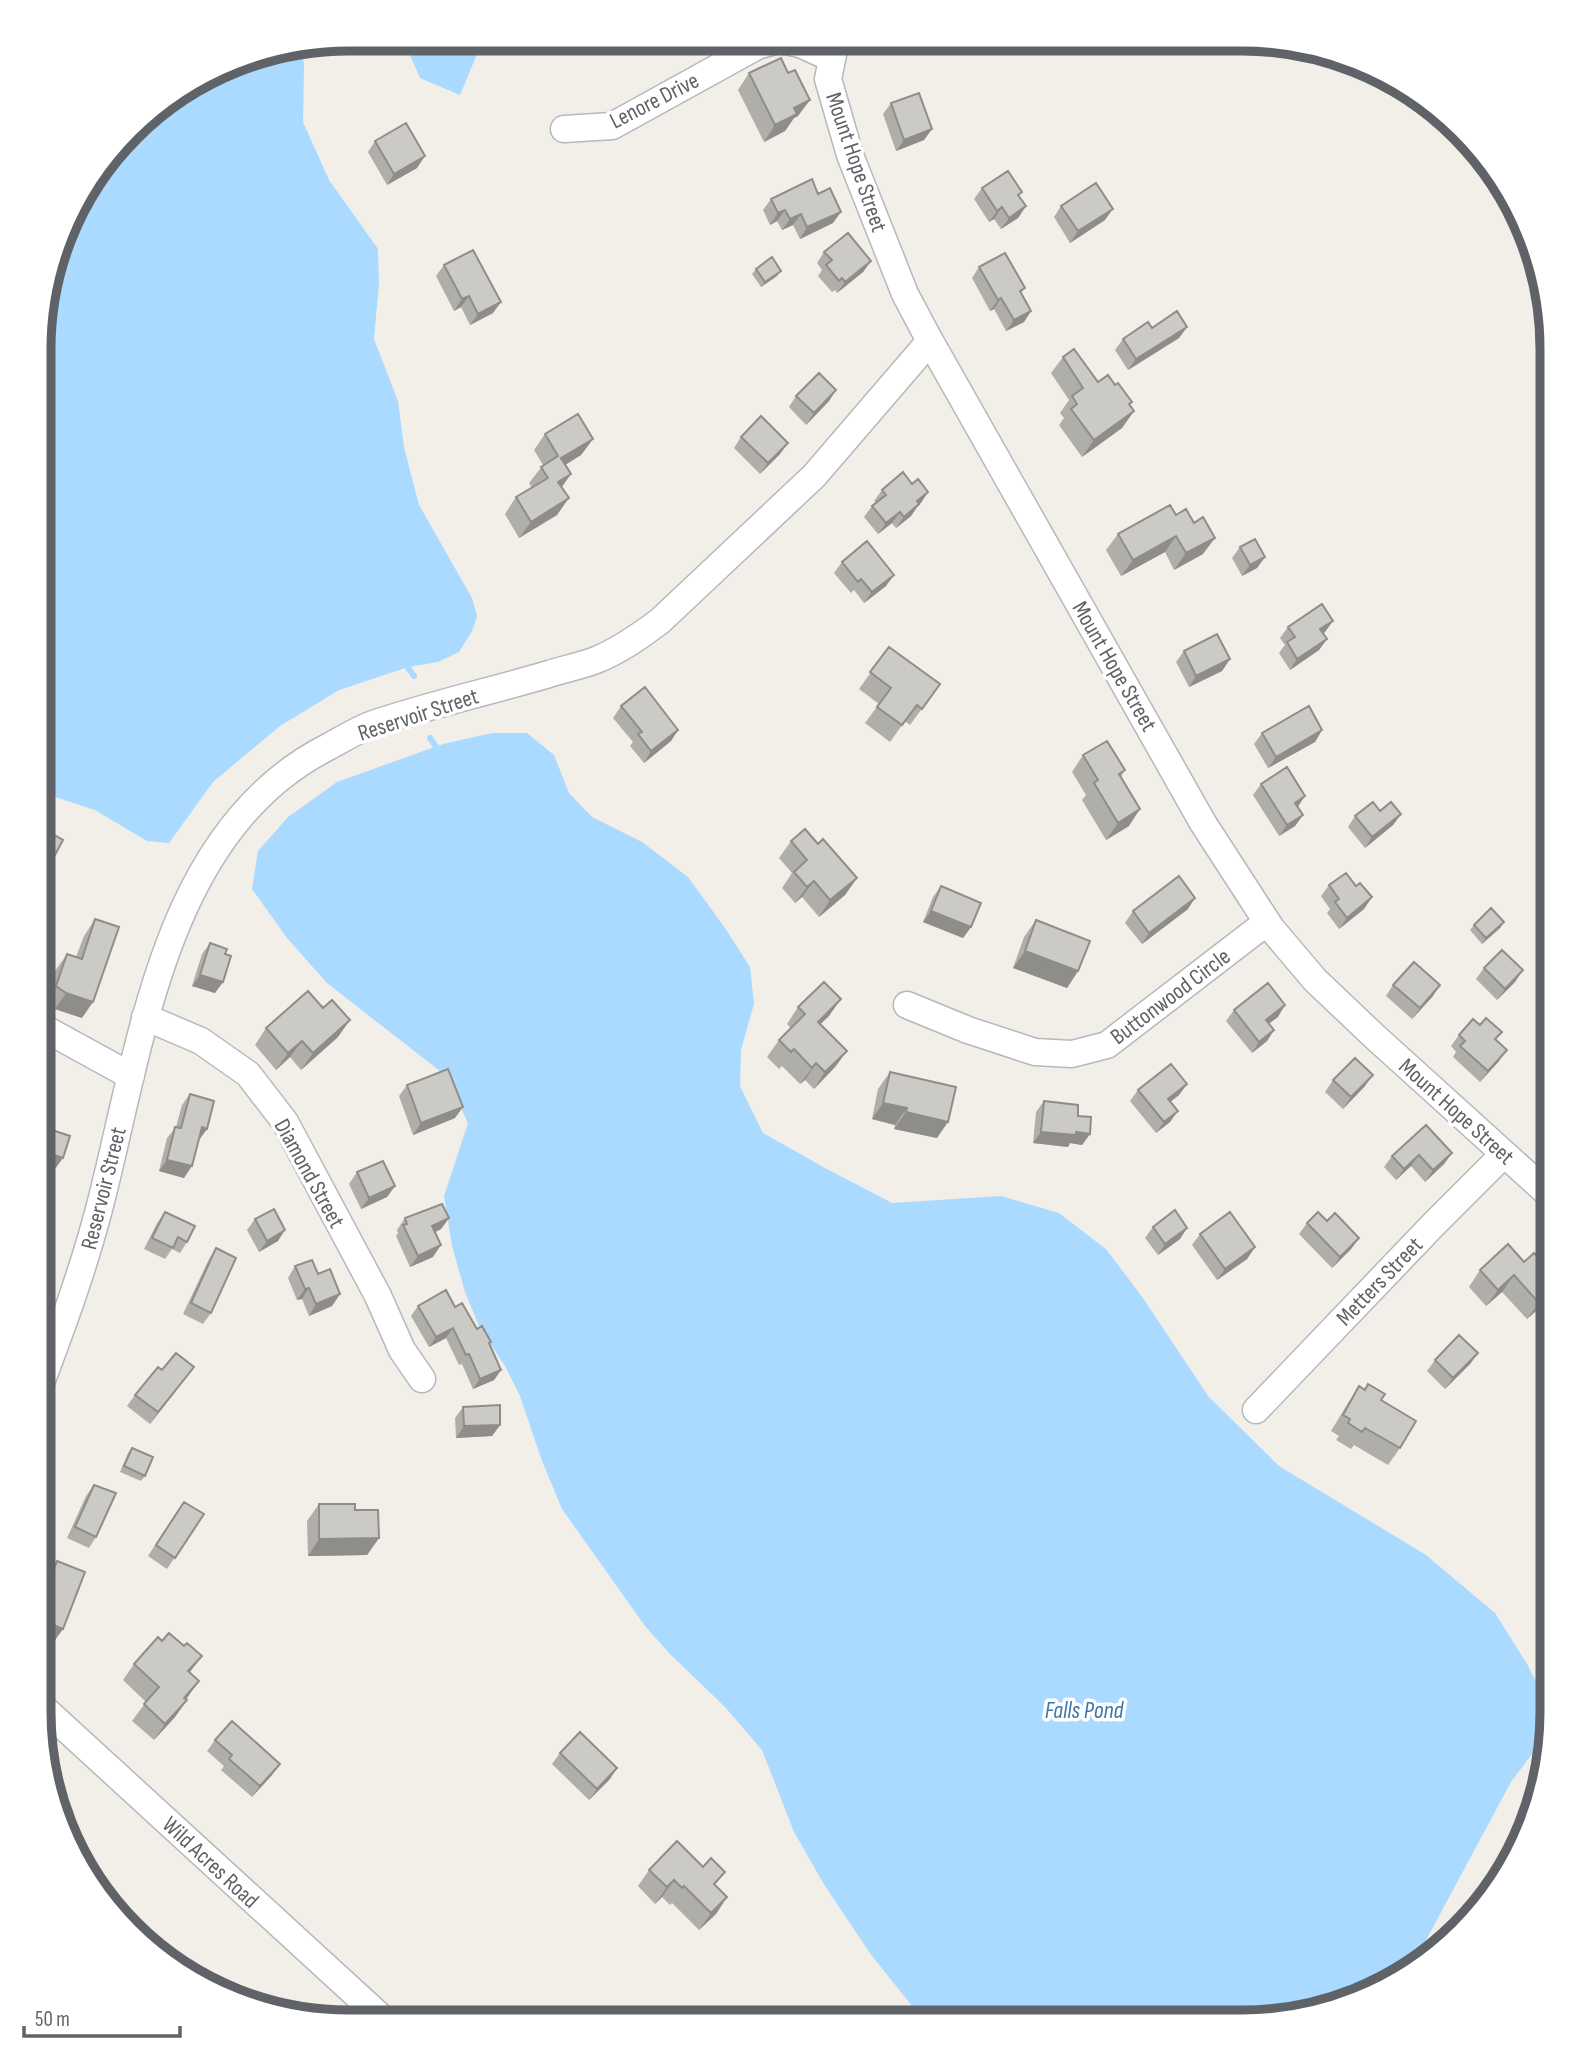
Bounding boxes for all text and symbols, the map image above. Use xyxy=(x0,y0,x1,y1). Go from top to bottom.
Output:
street label: Lenore Drive xyxy=(605,67,704,135)
street label: Mount Hope Street xyxy=(819,89,893,236)
street label: Mount Hope Street xyxy=(1066,596,1163,737)
street label: Reservoir Street xyxy=(354,682,482,748)
street label: Buttonwood Circle xyxy=(1105,943,1236,1051)
street label: Mount Hope Street xyxy=(1393,1053,1520,1171)
street label: Diamond Street xyxy=(268,1114,351,1233)
street label: Reservoir Street xyxy=(75,1124,133,1252)
street label: Metters Street xyxy=(1331,1231,1429,1332)
water label: Falls Pond xyxy=(1045,1696,1125,1725)
street label: Wild Acres Road xyxy=(156,1811,264,1914)
scale bar xyxy=(24,1994,180,2038)
text: 50 m xyxy=(35,2007,70,2032)

